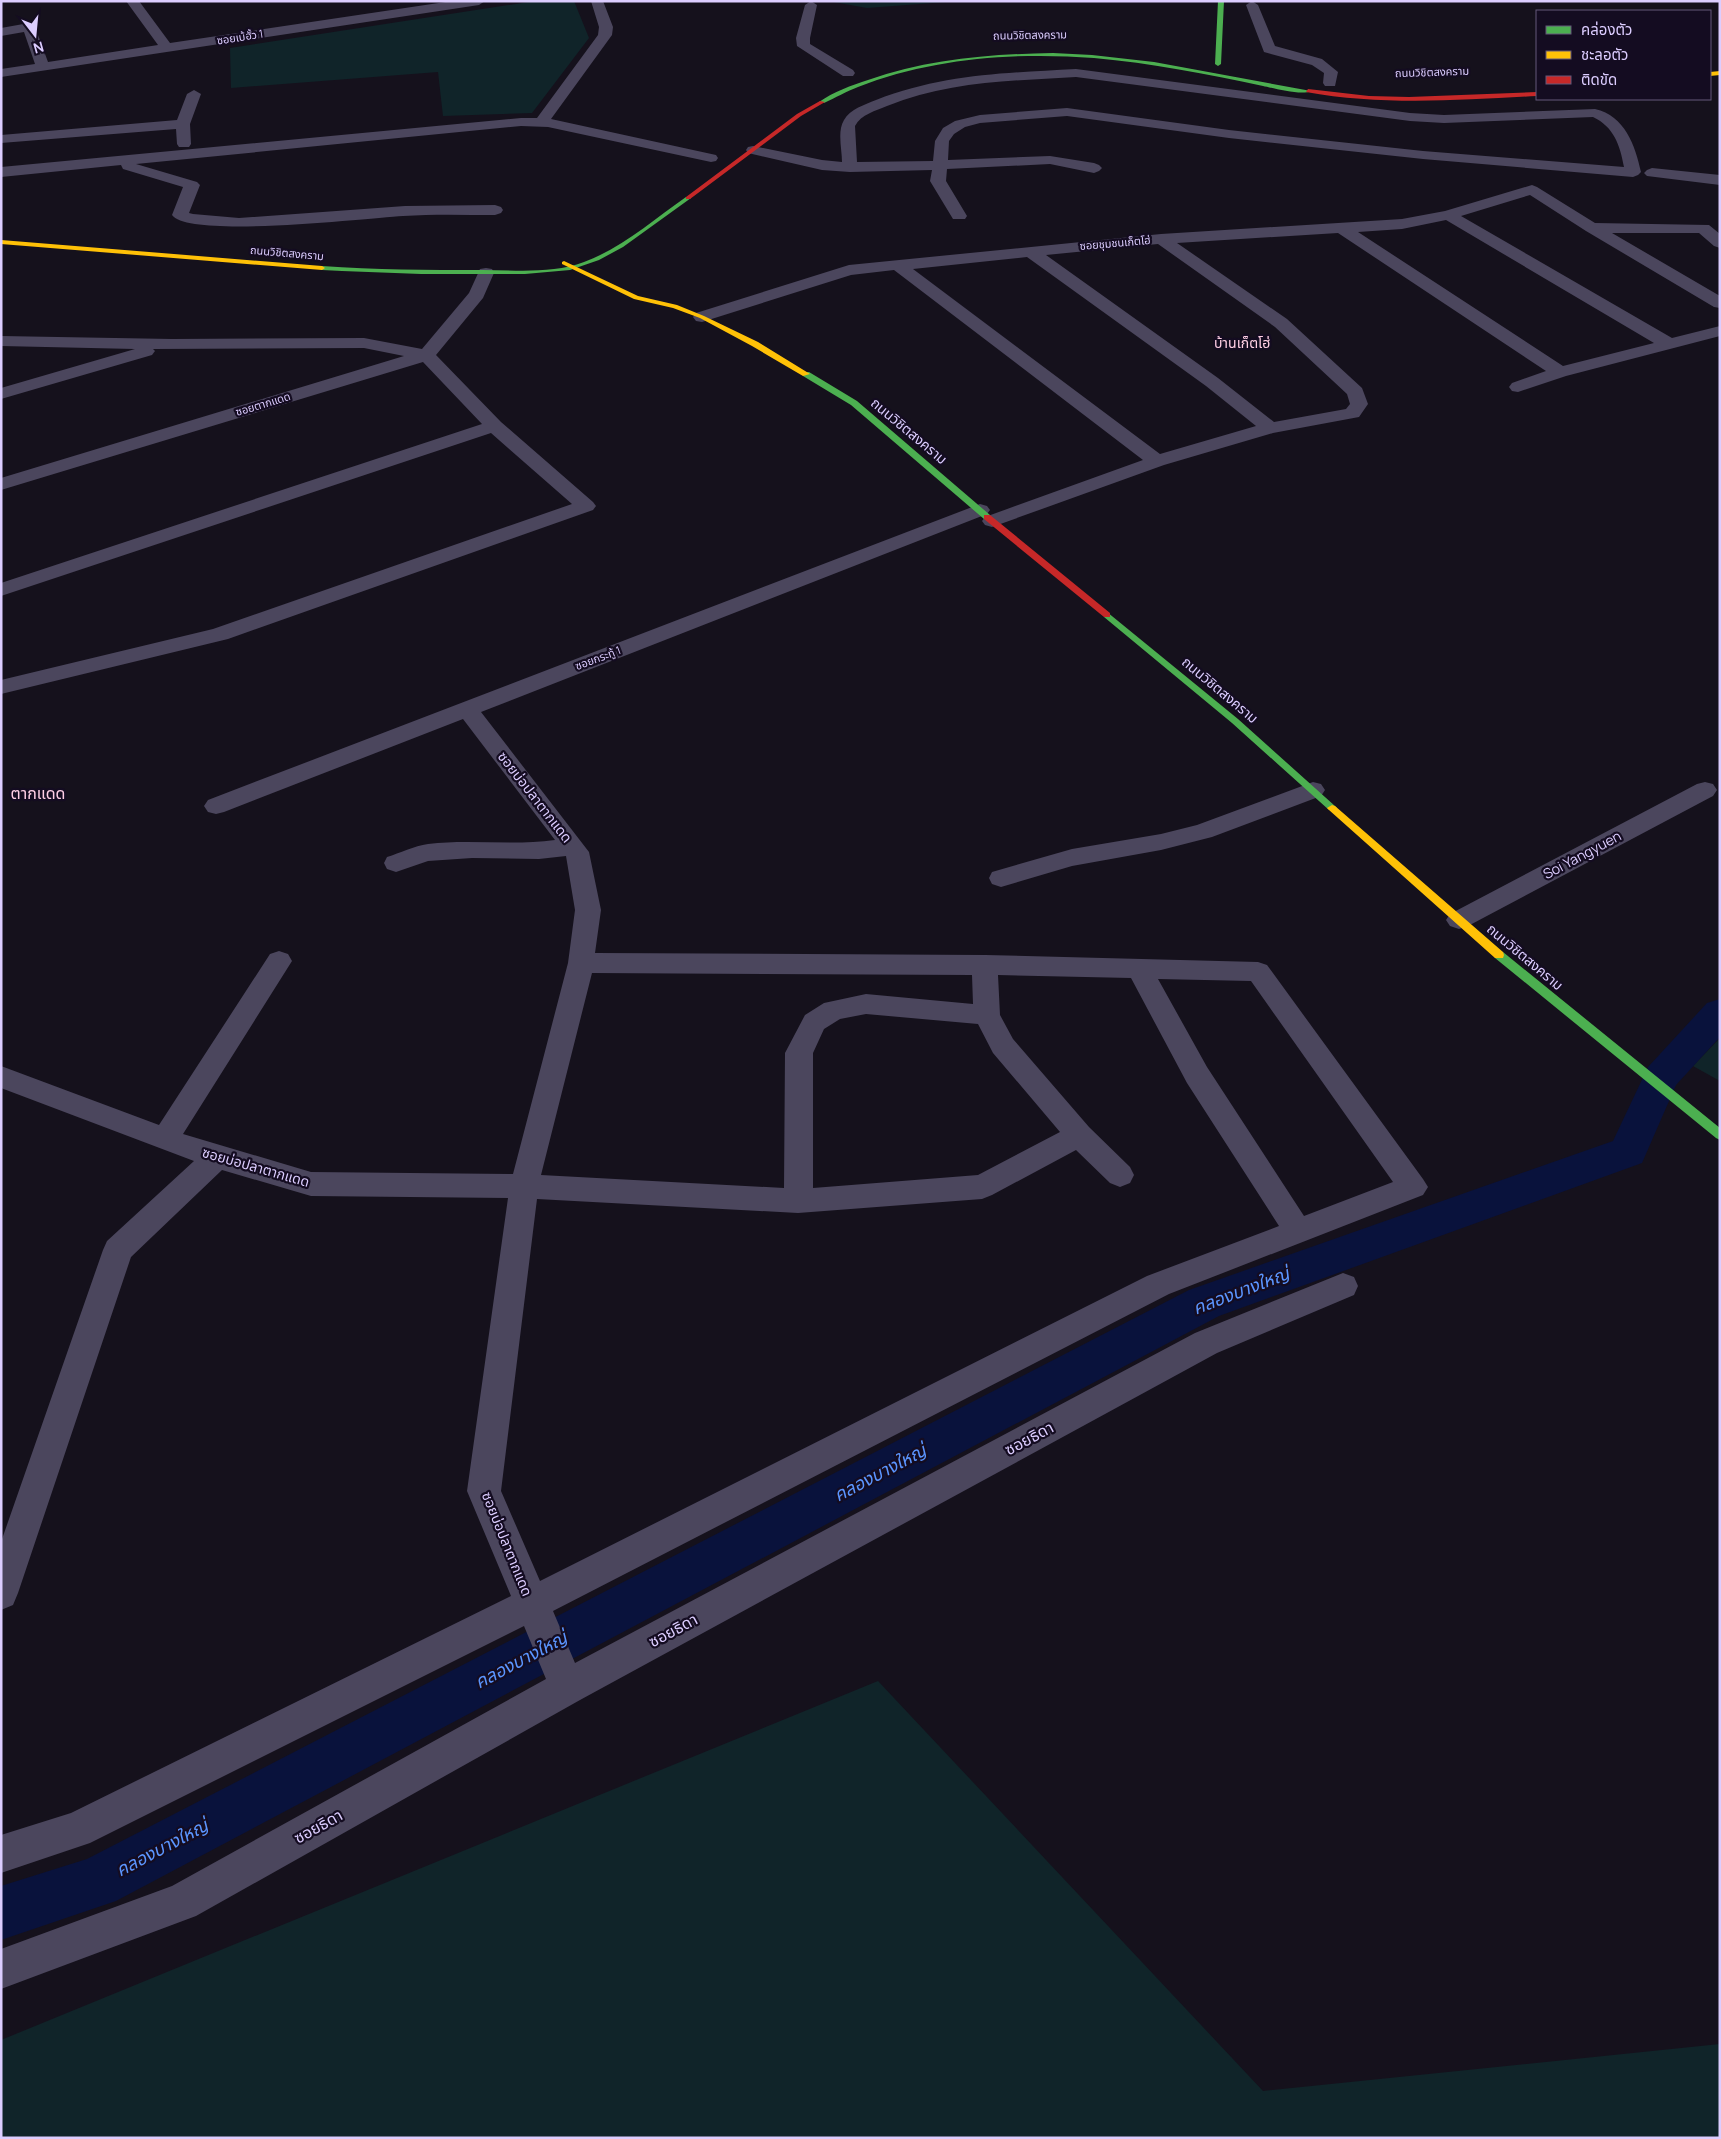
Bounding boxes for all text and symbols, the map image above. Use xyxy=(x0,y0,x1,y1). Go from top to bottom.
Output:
north arrow xyxy=(10,10,60,60)
legend xyxy=(1536,10,1711,100)
text: คล่องตัว xyxy=(1581,19,1632,40)
street label: ซอยเบ้ฮั้ว 1 xyxy=(216,25,264,48)
street label: ถนนวิชิตสงคราม xyxy=(993,26,1067,43)
text: N xyxy=(31,37,46,58)
text: ชะลอตัว xyxy=(1581,44,1628,65)
street label: ถนนวิชิตสงคราม xyxy=(1395,63,1469,80)
text: ติดขัด xyxy=(1581,69,1617,90)
street label: ซอยชุมชนเก็ตโฮ่ xyxy=(1079,232,1151,253)
street label: ถนนวิชิตสงคราม xyxy=(249,242,325,263)
district label: บ้านเก็ตโฮ่ xyxy=(1214,333,1270,352)
street label: ซอยตากแดด xyxy=(234,388,292,419)
street label: ถนนวิชิตสงคราม xyxy=(867,393,952,468)
street label: ซอยกระทู้ 1 xyxy=(573,642,623,673)
street label: ถนนวิชิตสงคราม xyxy=(1178,652,1263,727)
street label: ซอยบ่อปลาตากแดด xyxy=(494,747,577,846)
district label: ตากแดด xyxy=(11,782,65,804)
street label: Soi Yangyuen xyxy=(1539,826,1624,883)
street label: ถนนวิชิตสงคราม xyxy=(1483,919,1568,994)
street label: ซอยบ่อปลาตากแดด xyxy=(200,1142,312,1191)
water label: คลองบางใหญ่ xyxy=(1189,1260,1295,1319)
street label: ซอยธิดา xyxy=(1001,1416,1057,1460)
water label: คลองบางใหญ่ xyxy=(829,1436,933,1506)
street label: ซอยบ่อปลาตากแดด xyxy=(478,1489,537,1599)
street label: ซอยธิดา xyxy=(645,1608,701,1652)
water label: คลองบางใหญ่ xyxy=(470,1623,574,1693)
street label: ซอยธิดา xyxy=(290,1804,346,1848)
water label: คลองบางใหญ่ xyxy=(111,1811,215,1881)

